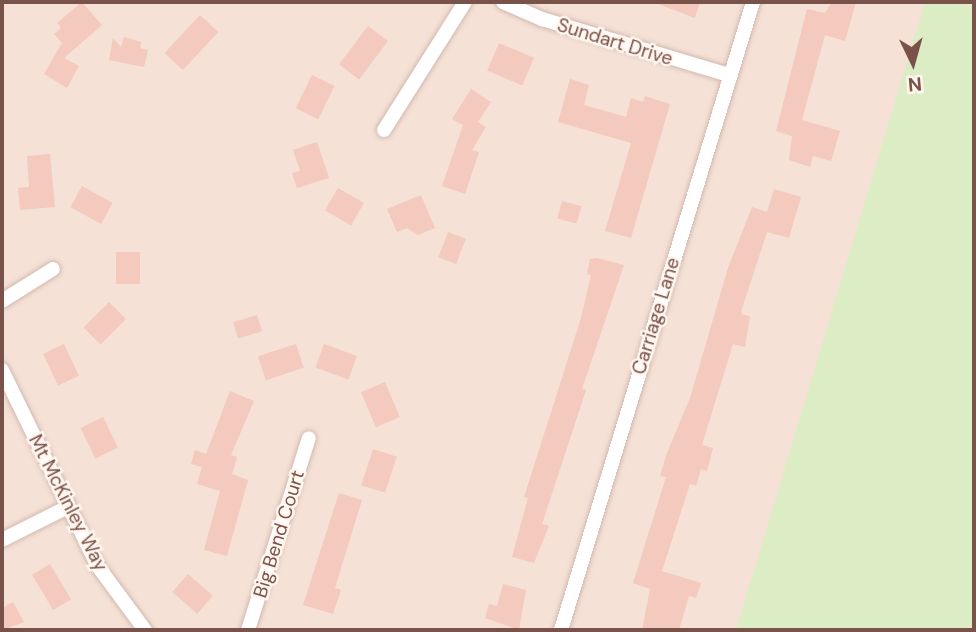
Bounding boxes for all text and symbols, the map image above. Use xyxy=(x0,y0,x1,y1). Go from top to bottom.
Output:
street label: Sundart Drive xyxy=(554,14,676,70)
north arrow xyxy=(878,28,948,98)
text: N xyxy=(907,71,923,97)
street label: Carriage Lane xyxy=(627,255,685,377)
street label: Mt McKinley Way xyxy=(24,431,112,575)
street label: Big Bend Court xyxy=(249,468,309,600)

